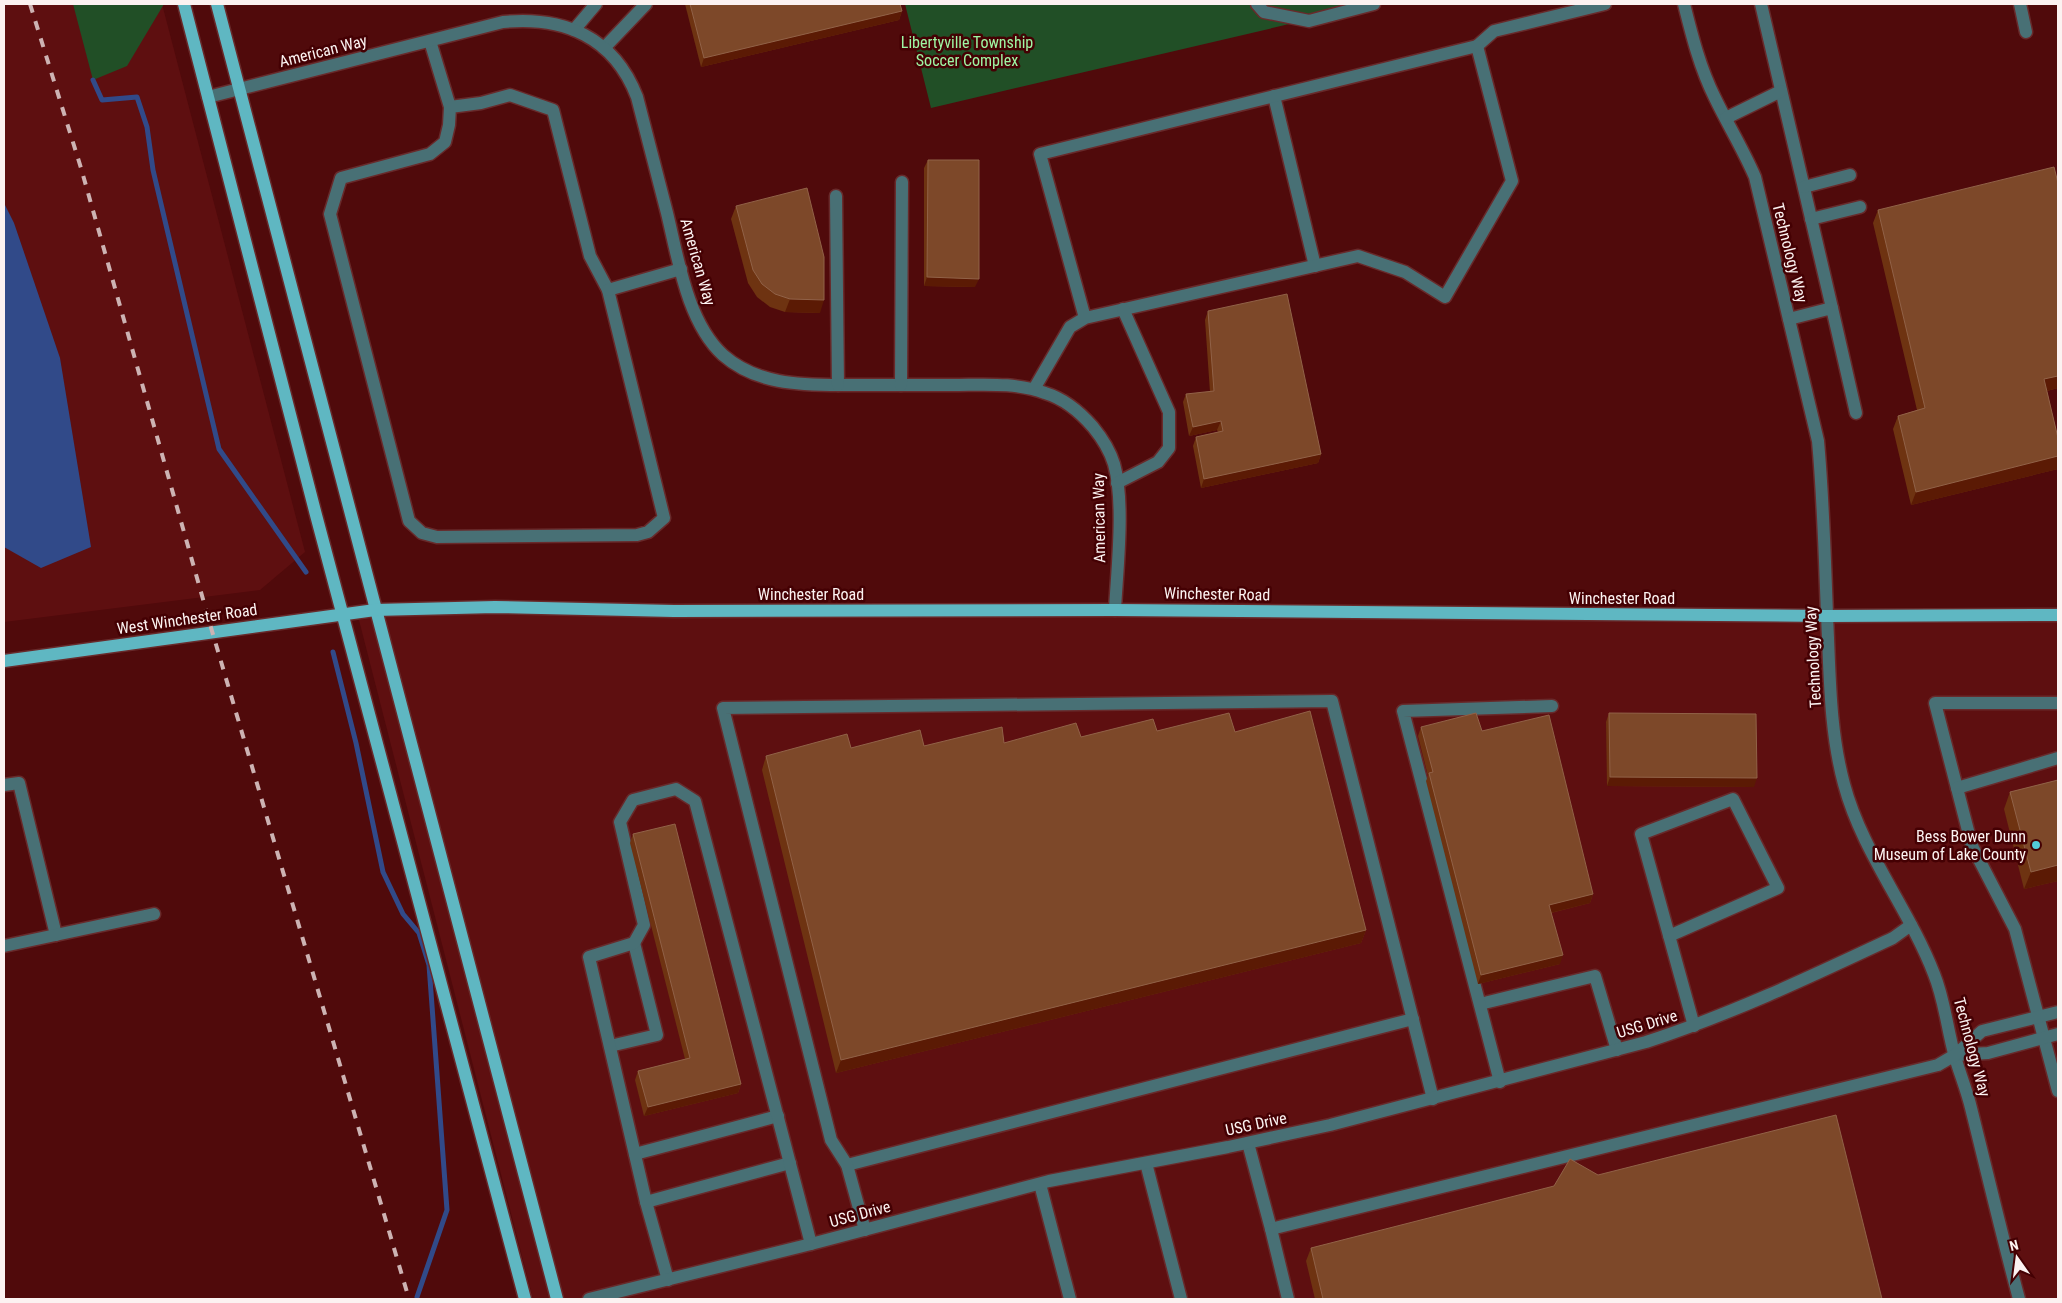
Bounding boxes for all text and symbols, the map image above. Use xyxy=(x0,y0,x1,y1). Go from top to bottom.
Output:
street label: American Way xyxy=(277,31,369,71)
park label: Libertyville Township Soccer Complex xyxy=(901,33,1033,70)
street label: Technology Way xyxy=(1768,201,1812,305)
street label: American Way xyxy=(676,216,720,308)
street label: American Way xyxy=(1089,473,1109,563)
street label: Winchester Road xyxy=(1164,584,1270,604)
street label: Winchester Road xyxy=(758,585,864,604)
street label: Winchester Road xyxy=(1569,589,1675,608)
street label: West Winchester Road xyxy=(116,600,258,638)
street label: Technology Way xyxy=(1801,605,1825,708)
place label: Bess Bower Dunn Museum of Lake County xyxy=(1874,827,2026,864)
marker: Bess Bower Dunn Museum of Lake County xyxy=(2030,839,2042,851)
street label: Technology Way xyxy=(1950,995,1994,1099)
street label: USG Drive xyxy=(1614,1006,1680,1042)
street label: USG Drive xyxy=(1224,1108,1288,1140)
street label: USG Drive xyxy=(827,1197,893,1231)
north arrow xyxy=(1992,1233,2042,1283)
text: N xyxy=(2008,1237,2020,1254)

